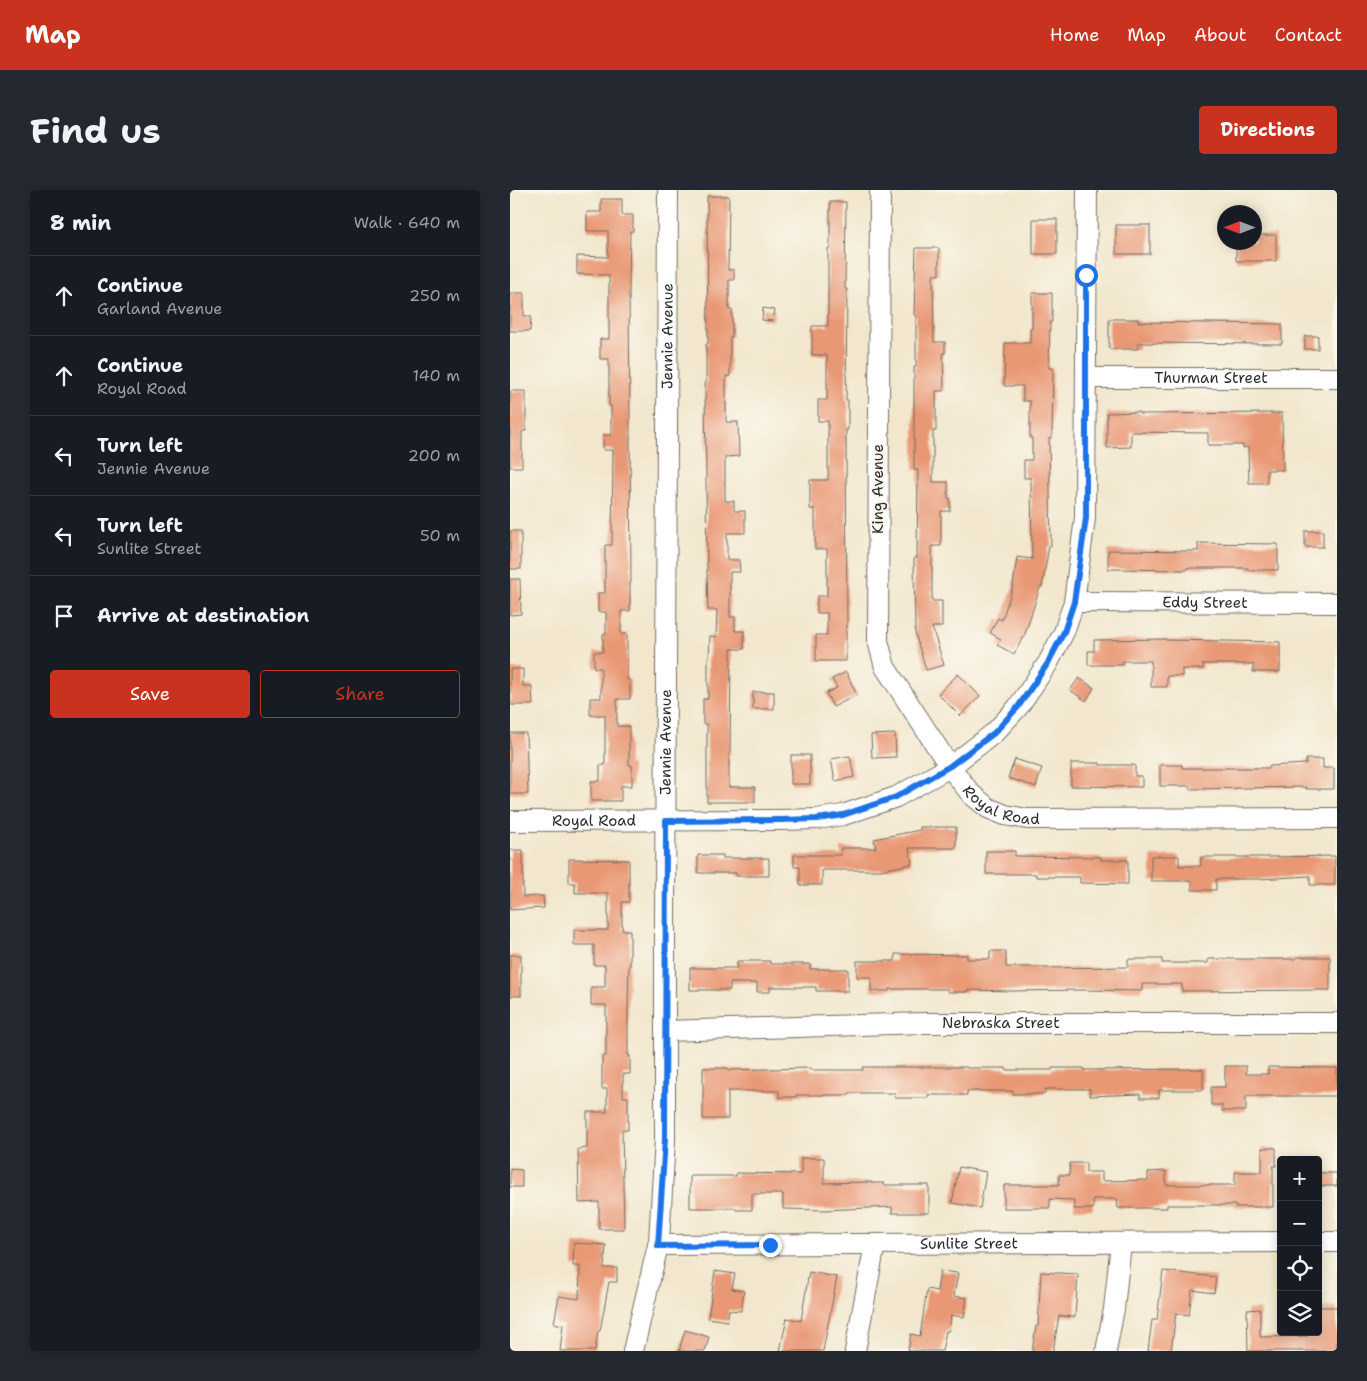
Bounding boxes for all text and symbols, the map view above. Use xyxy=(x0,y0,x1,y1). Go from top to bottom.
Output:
text: Map xyxy=(25,19,81,51)
text: Home xyxy=(1050,23,1099,47)
text: Map xyxy=(1127,23,1166,47)
text: About xyxy=(1194,23,1247,47)
text: Contact xyxy=(1275,23,1342,47)
button: Directions xyxy=(1199,106,1337,154)
text: Find us xyxy=(30,107,161,154)
north arrow xyxy=(1217,205,1262,250)
text: 8 min xyxy=(50,209,111,237)
text: Walk · 640 m xyxy=(354,212,460,233)
route start xyxy=(1075,264,1098,287)
text: Continue xyxy=(97,273,183,298)
icon: ahead xyxy=(50,282,78,310)
street label: Jennie Avenue xyxy=(657,283,678,389)
text: 250 m xyxy=(409,285,460,306)
text: Garland Avenue xyxy=(97,298,222,319)
text: Continue xyxy=(97,353,183,378)
icon: ahead xyxy=(50,362,78,390)
text: 140 m xyxy=(413,365,460,386)
street label: Thurman Street xyxy=(1154,368,1268,388)
text: Royal Road xyxy=(97,378,187,399)
text: Turn left xyxy=(97,433,183,458)
icon: left xyxy=(50,442,78,470)
street label: King Avenue xyxy=(868,444,888,534)
text: 200 m xyxy=(408,445,460,466)
text: Jennie Avenue xyxy=(97,458,210,479)
text: Turn left xyxy=(97,513,183,538)
icon: left xyxy=(50,522,78,550)
text: 50 m xyxy=(420,525,460,546)
text: Sunlite Street xyxy=(97,538,202,559)
street label: Eddy Street xyxy=(1162,592,1248,613)
icon: arrive xyxy=(50,602,78,630)
text: Arrive at destination xyxy=(97,603,309,628)
button: Save xyxy=(50,670,250,718)
button: Share xyxy=(260,670,460,718)
street label: Jennie Avenue xyxy=(656,689,676,795)
street label: Royal Road xyxy=(958,781,1040,830)
street label: Royal Road xyxy=(552,811,637,831)
street label: Nebraska Street xyxy=(942,1013,1060,1033)
map controls xyxy=(1277,1156,1322,1336)
button: + xyxy=(1277,1156,1322,1201)
button: − xyxy=(1277,1201,1322,1246)
street label: Sunlite Street xyxy=(920,1233,1018,1254)
route end xyxy=(759,1234,782,1257)
button: locate xyxy=(1277,1246,1322,1291)
button: layers xyxy=(1277,1291,1322,1336)

